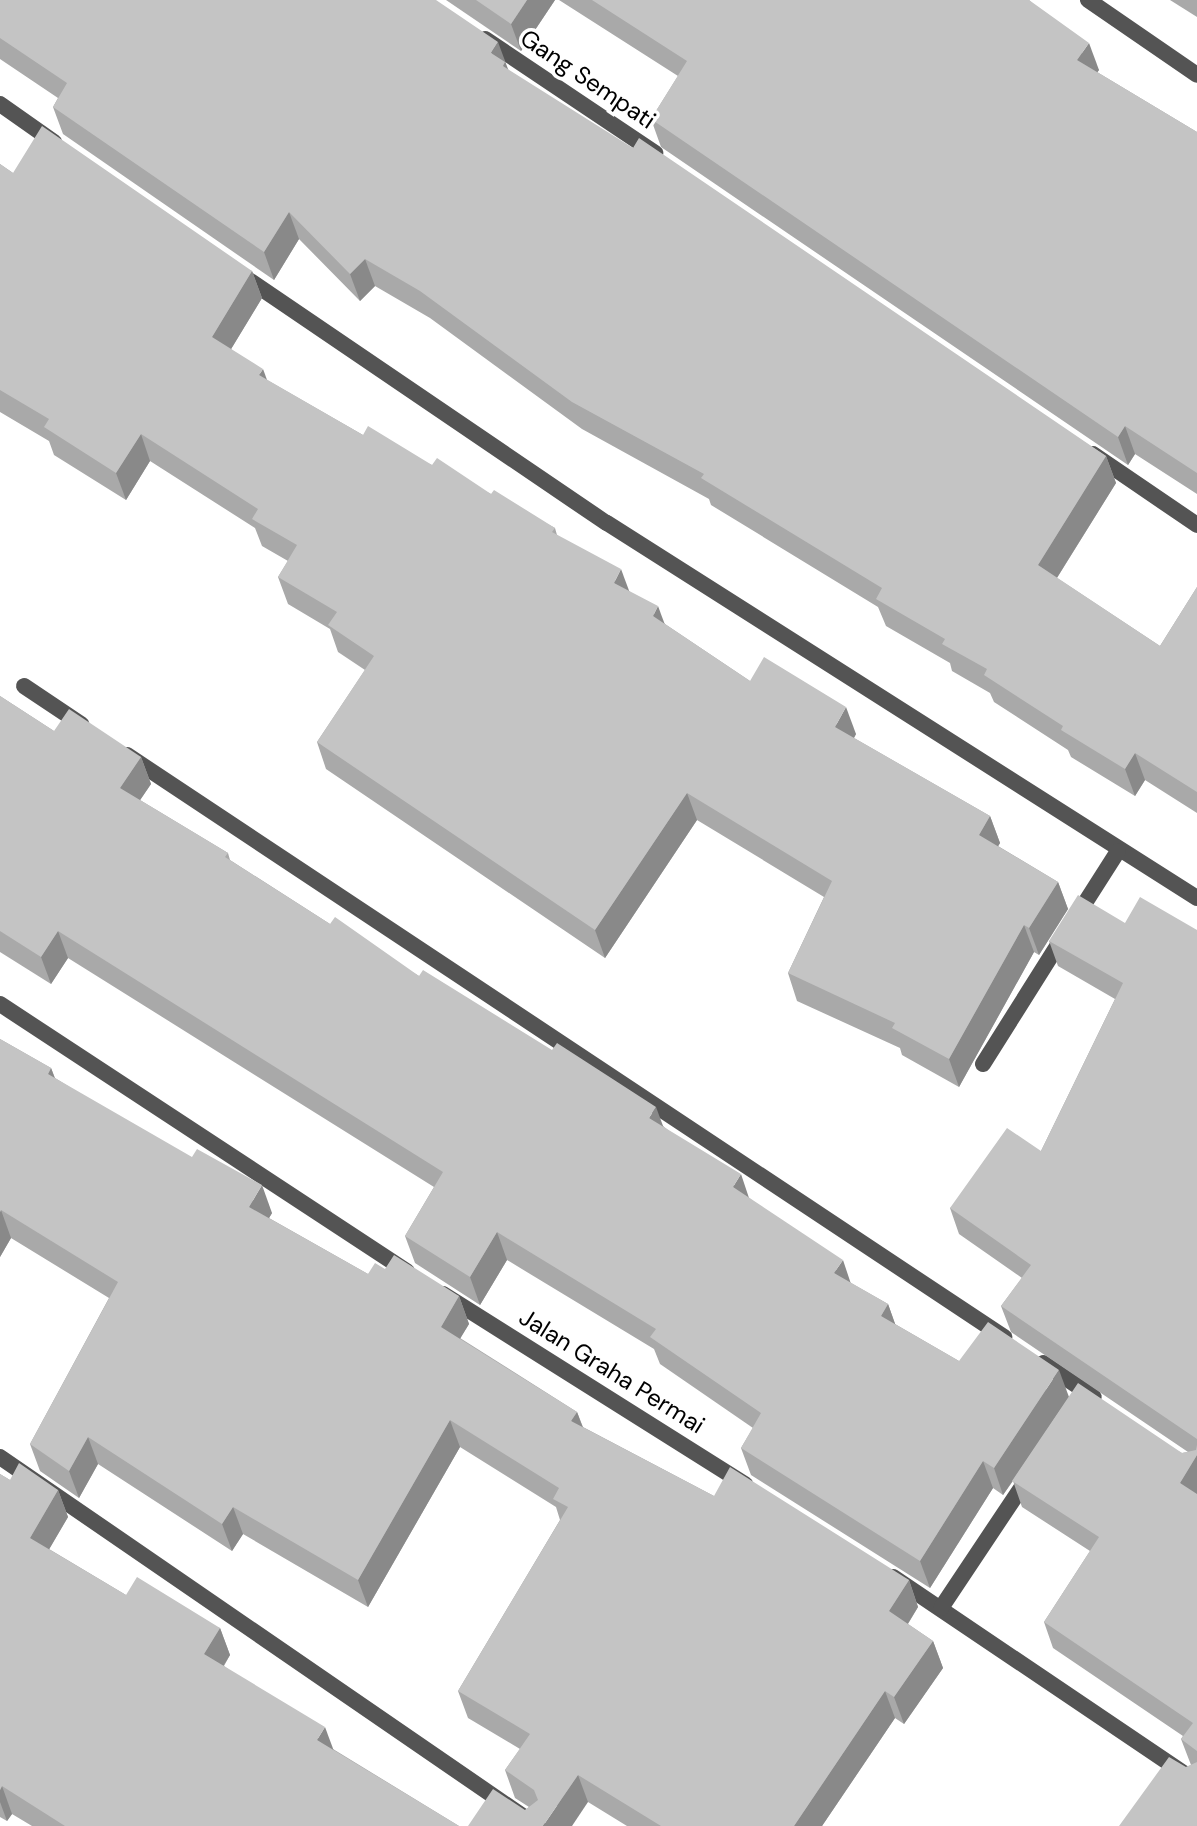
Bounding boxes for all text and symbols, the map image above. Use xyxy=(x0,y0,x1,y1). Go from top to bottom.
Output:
street label: Gang Sempati xyxy=(515,23,661,135)
street label: Jalan Graha Permai xyxy=(514,1302,710,1440)

